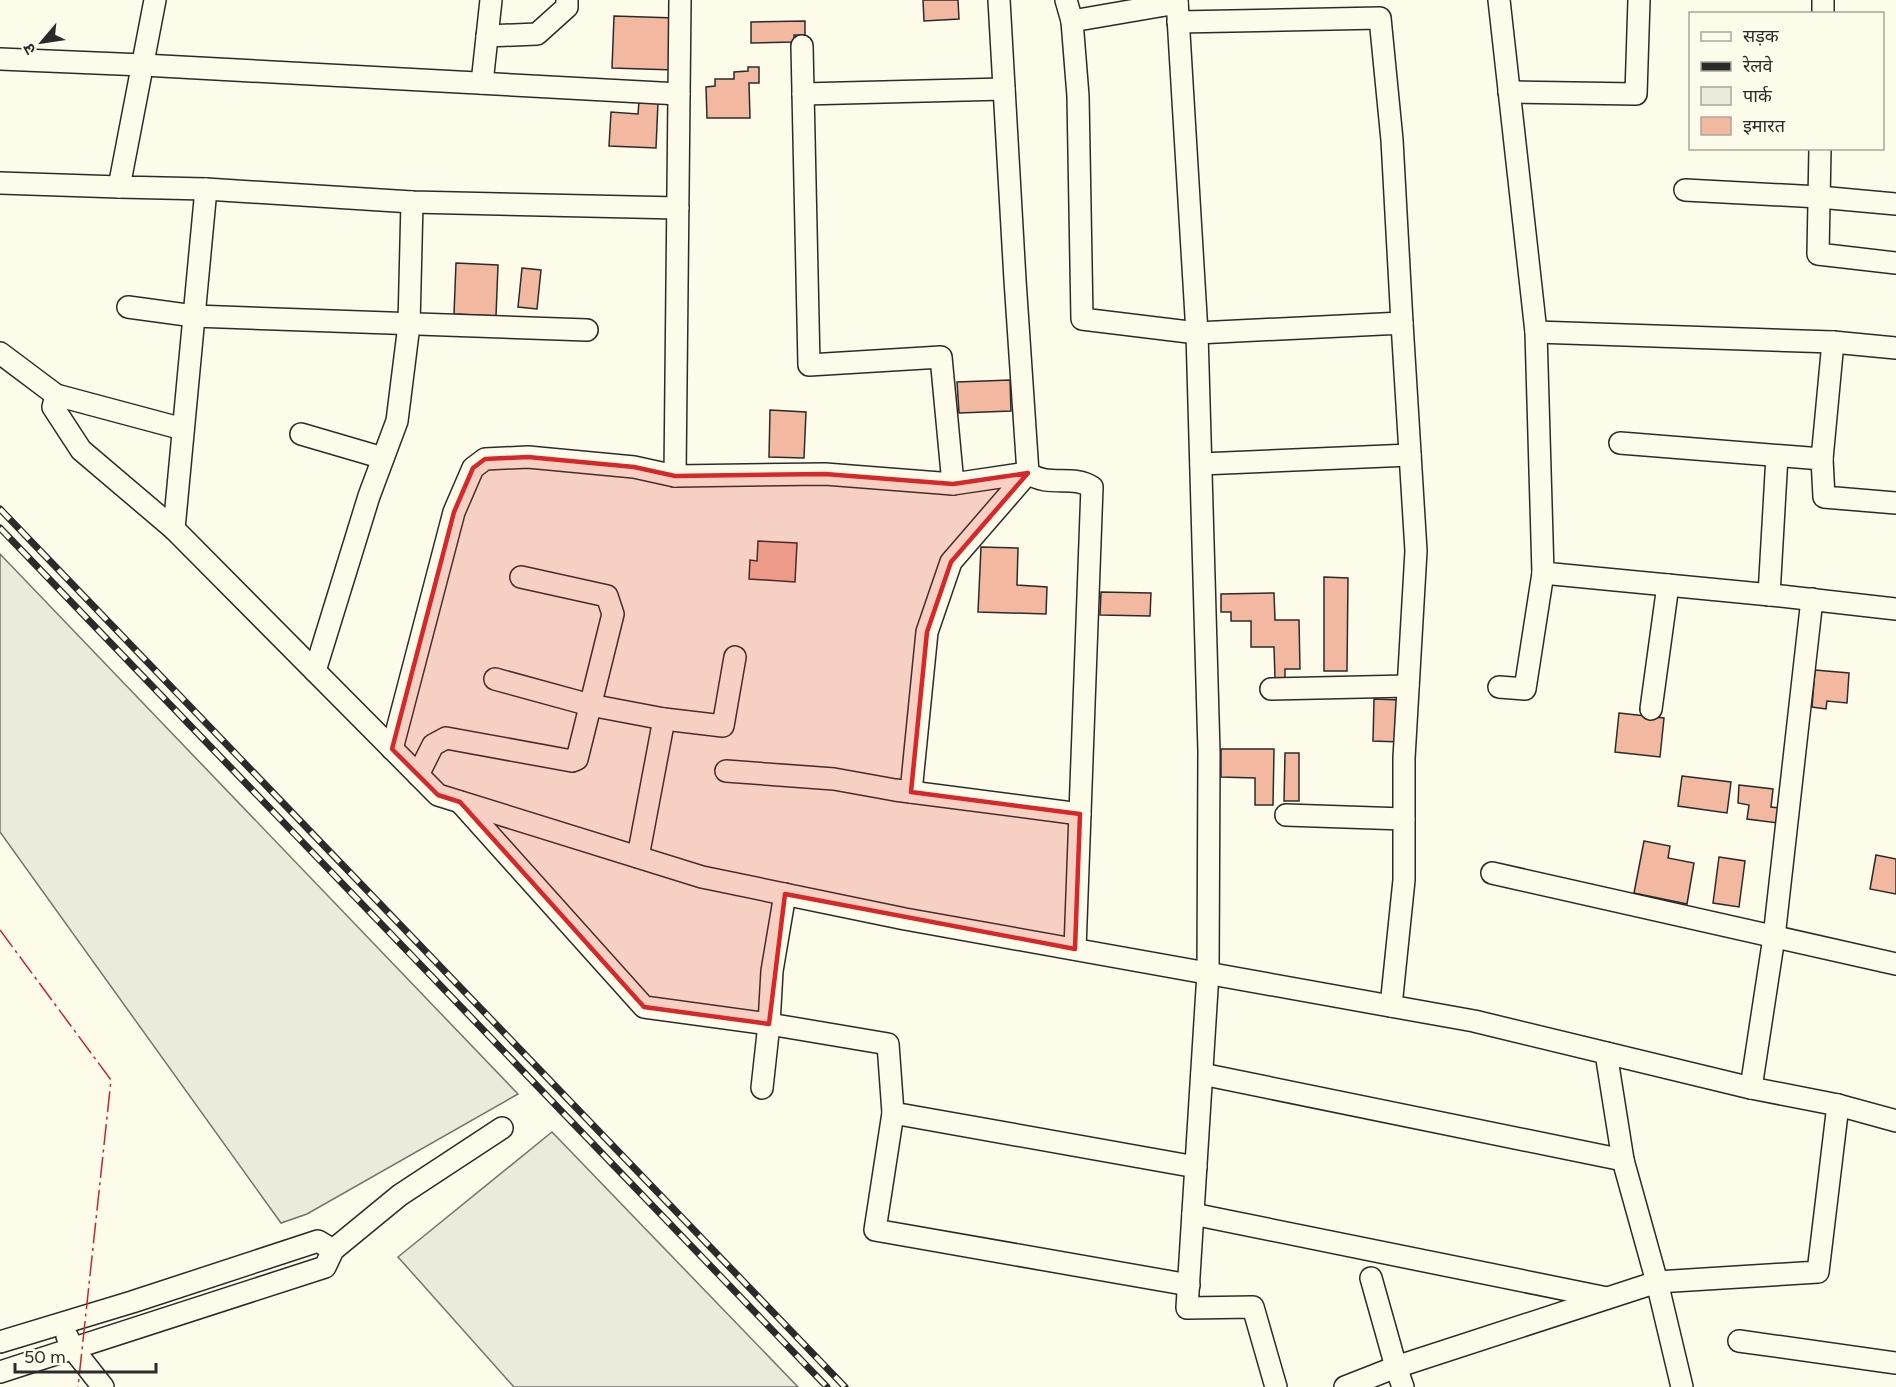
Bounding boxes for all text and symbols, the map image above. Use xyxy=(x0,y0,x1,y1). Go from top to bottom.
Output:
north arrow xyxy=(12,12,72,72)
legend xyxy=(1689,12,1884,150)
text: सड़क xyxy=(1743,25,1780,47)
text: उ xyxy=(18,40,40,58)
text: रेलवे xyxy=(1742,55,1774,77)
text: पार्क xyxy=(1743,85,1773,107)
text: इमारत xyxy=(1743,115,1786,137)
scale bar xyxy=(15,1336,156,1374)
text: 50 m xyxy=(24,1346,66,1368)

